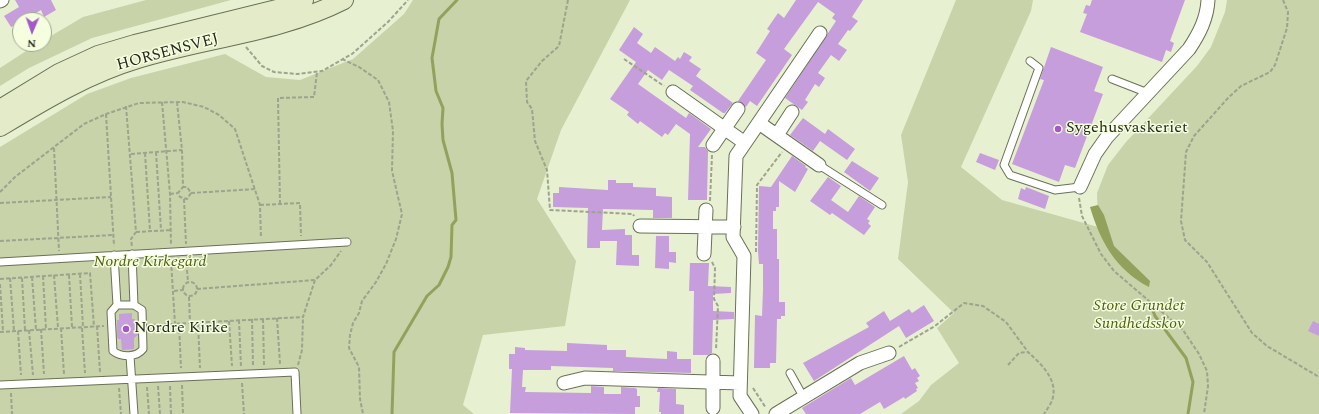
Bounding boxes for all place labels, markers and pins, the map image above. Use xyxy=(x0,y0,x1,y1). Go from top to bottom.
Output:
place label: Sygehusvaskeriet xyxy=(1066,119,1188,139)
marker: Sygehusvaskeriet xyxy=(1053,124,1063,134)
place label: Nordre Kirke xyxy=(134,319,228,339)
marker: Nordre Kirke xyxy=(121,324,131,334)

